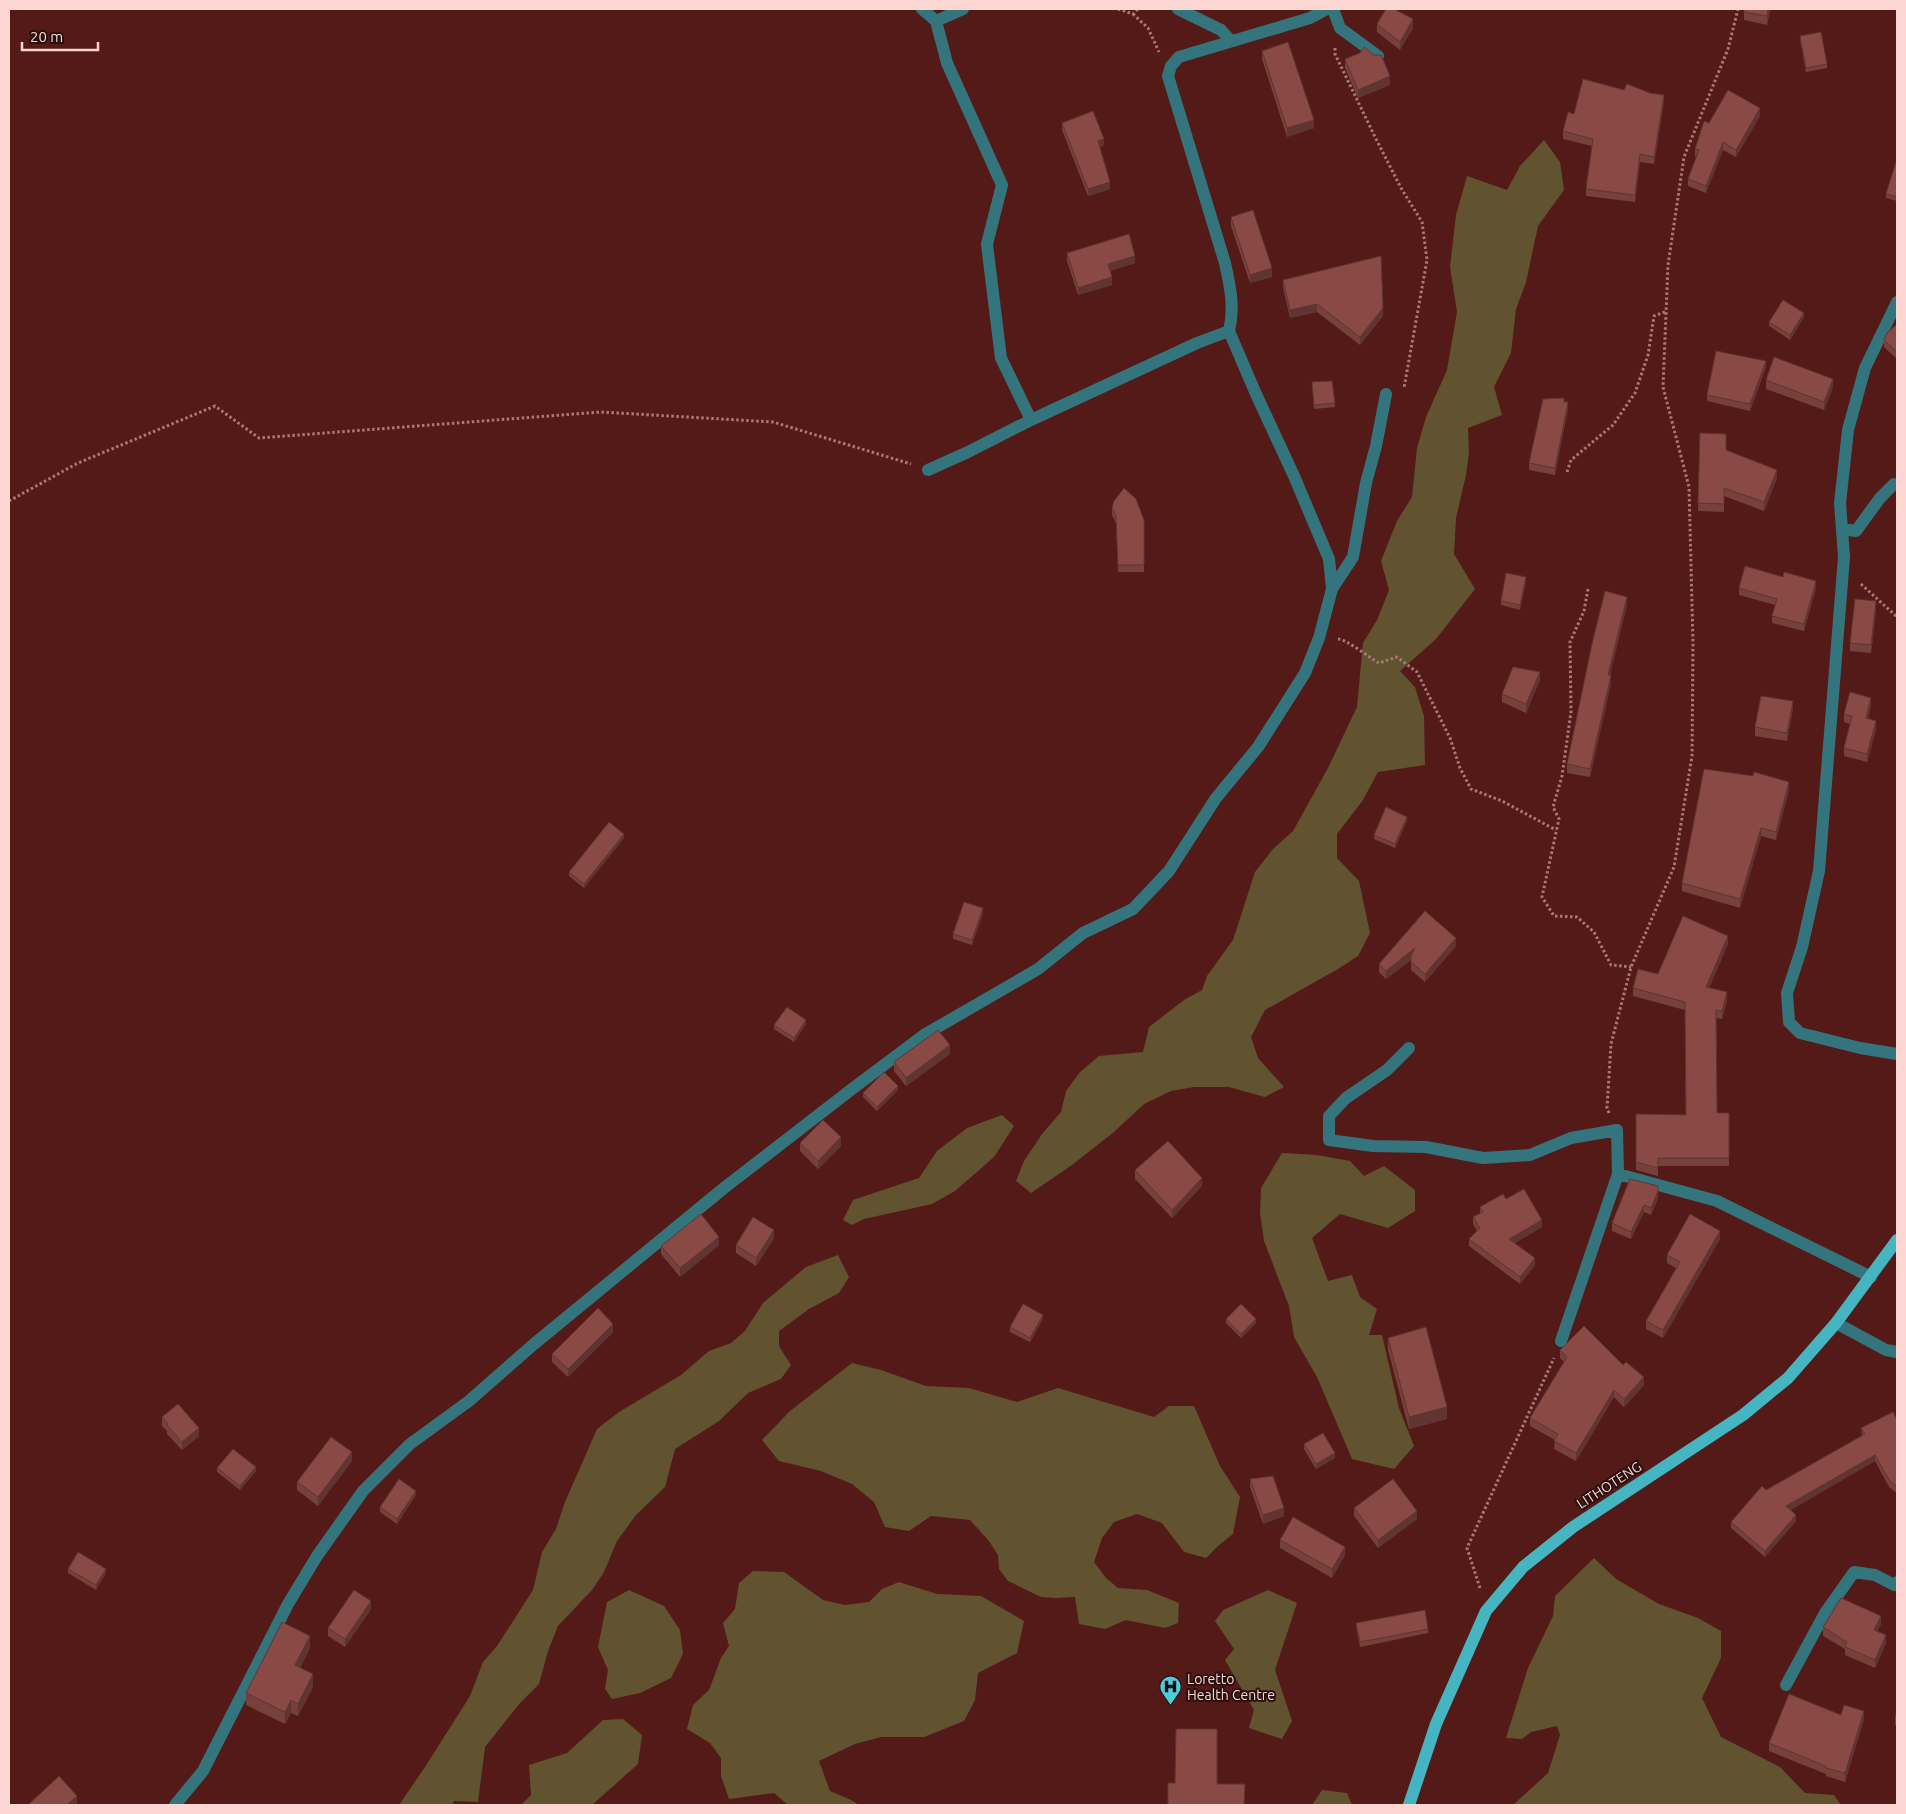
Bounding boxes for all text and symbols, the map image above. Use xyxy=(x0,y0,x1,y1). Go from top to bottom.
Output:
scale bar xyxy=(22,20,99,52)
text: 20 m xyxy=(30,28,63,45)
street label: LITHOTENG xyxy=(1574,1458,1644,1512)
place label: Loretto Health Centre xyxy=(1187,1671,1275,1703)
hospital icon: Loretto Health Centre xyxy=(1159,1675,1183,1706)

